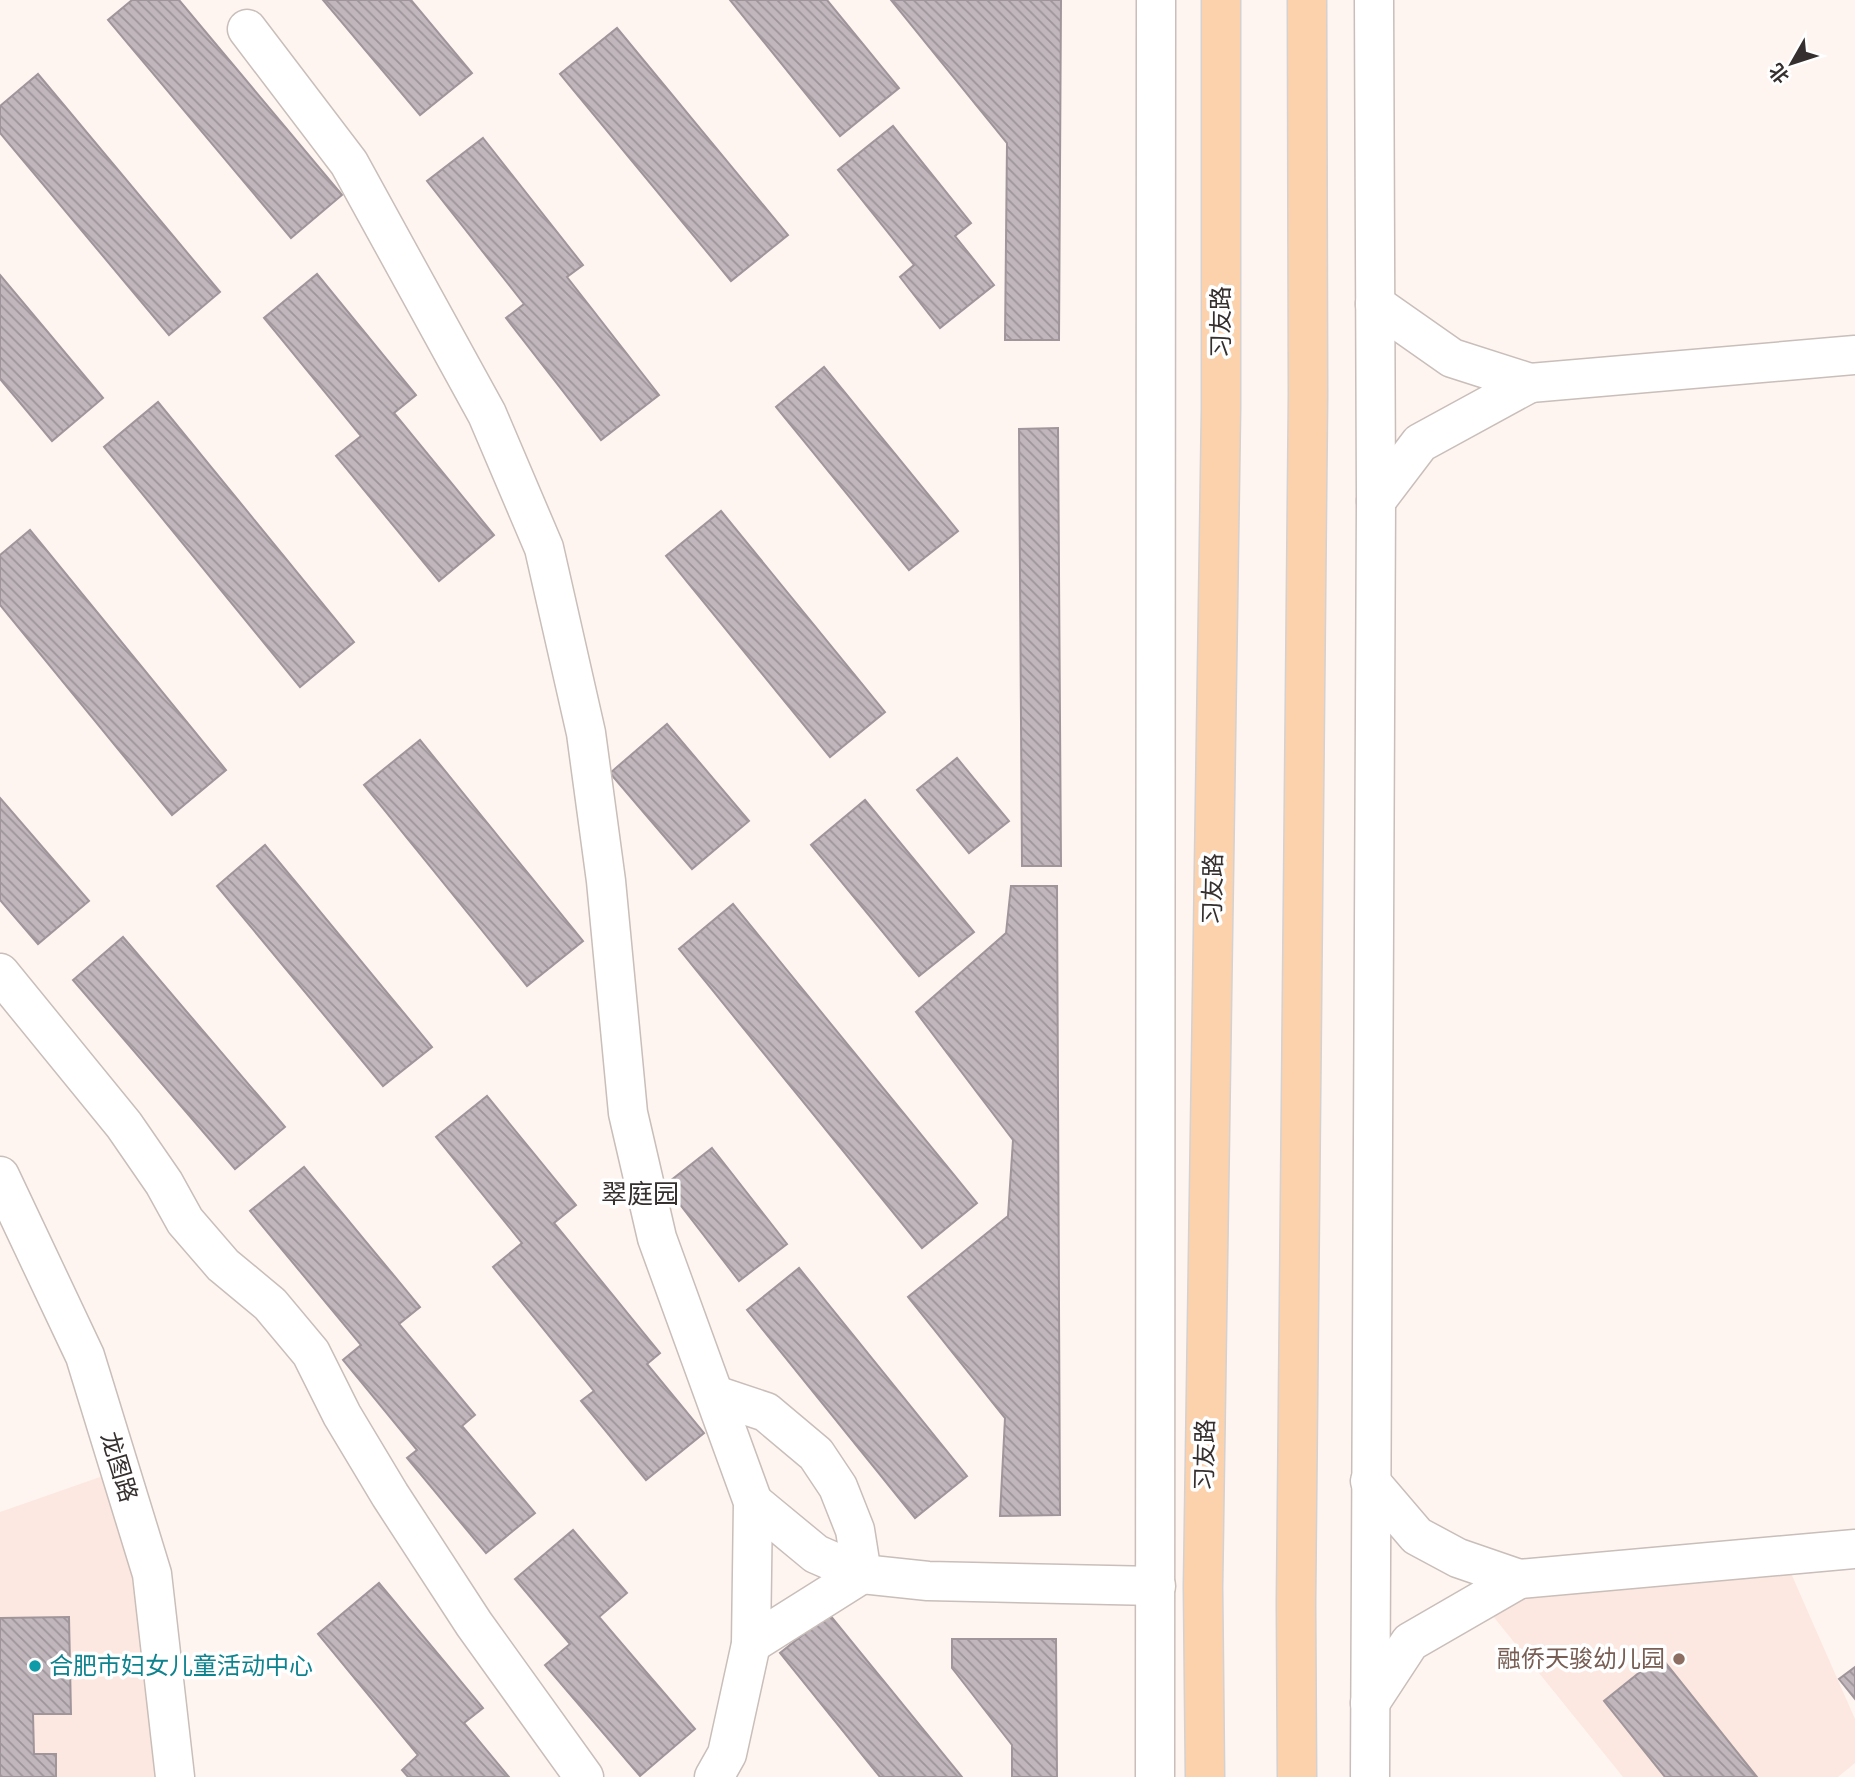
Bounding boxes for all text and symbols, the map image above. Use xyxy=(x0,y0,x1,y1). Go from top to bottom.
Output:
north arrow xyxy=(1757,28,1827,98)
text: 北 xyxy=(1764,59,1794,88)
street label: 习友路 xyxy=(1207,286,1235,358)
street label: 习友路 xyxy=(1198,853,1228,925)
district label: 翠庭园 xyxy=(601,1179,679,1209)
street label: 习友路 xyxy=(1190,1419,1220,1491)
street label: 龙图路 xyxy=(95,1428,143,1506)
place label: 融侨天骏幼儿园 xyxy=(1497,1645,1665,1673)
marker: 融侨天骏幼儿园 xyxy=(1671,1651,1687,1667)
place label: 合肥市妇女儿童活动中心 xyxy=(49,1652,313,1680)
marker: 合肥市妇女儿童活动中心 xyxy=(27,1658,43,1674)

